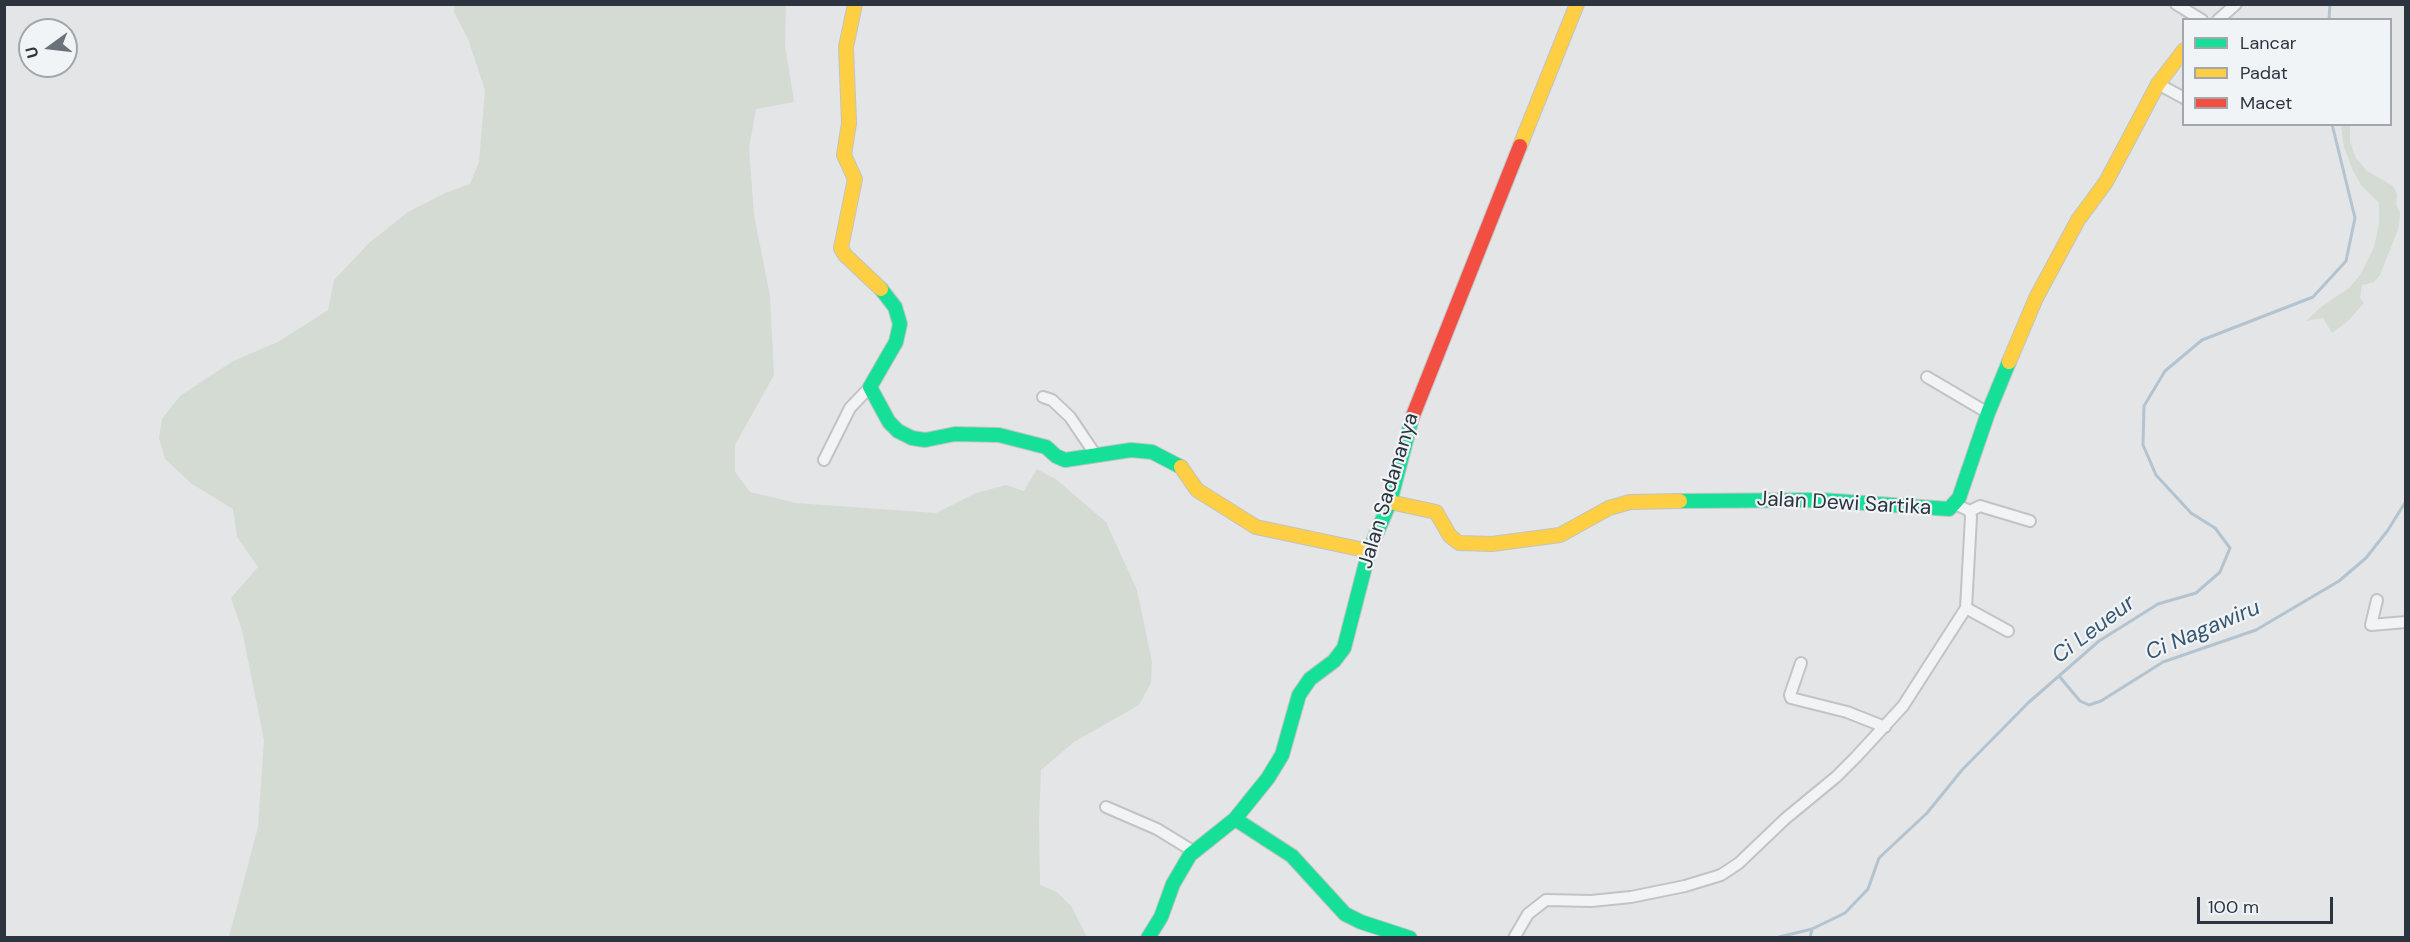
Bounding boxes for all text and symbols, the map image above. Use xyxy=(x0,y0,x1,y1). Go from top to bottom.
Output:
north arrow xyxy=(18,18,78,78)
legend xyxy=(2182,18,2392,126)
text: Lancar xyxy=(2240,31,2296,55)
text: U xyxy=(21,44,44,60)
text: Padat xyxy=(2240,61,2288,85)
text: Macet xyxy=(2240,91,2292,115)
street label: Jalan Sadananya xyxy=(1353,410,1425,572)
street label: Jalan Dewi Sartika xyxy=(1756,487,1932,521)
water label: Ci Leueur xyxy=(2047,590,2141,670)
water label: Ci Nagawiru xyxy=(2142,595,2264,667)
scale bar xyxy=(2200,885,2336,923)
text: 100 m xyxy=(2208,895,2259,919)

